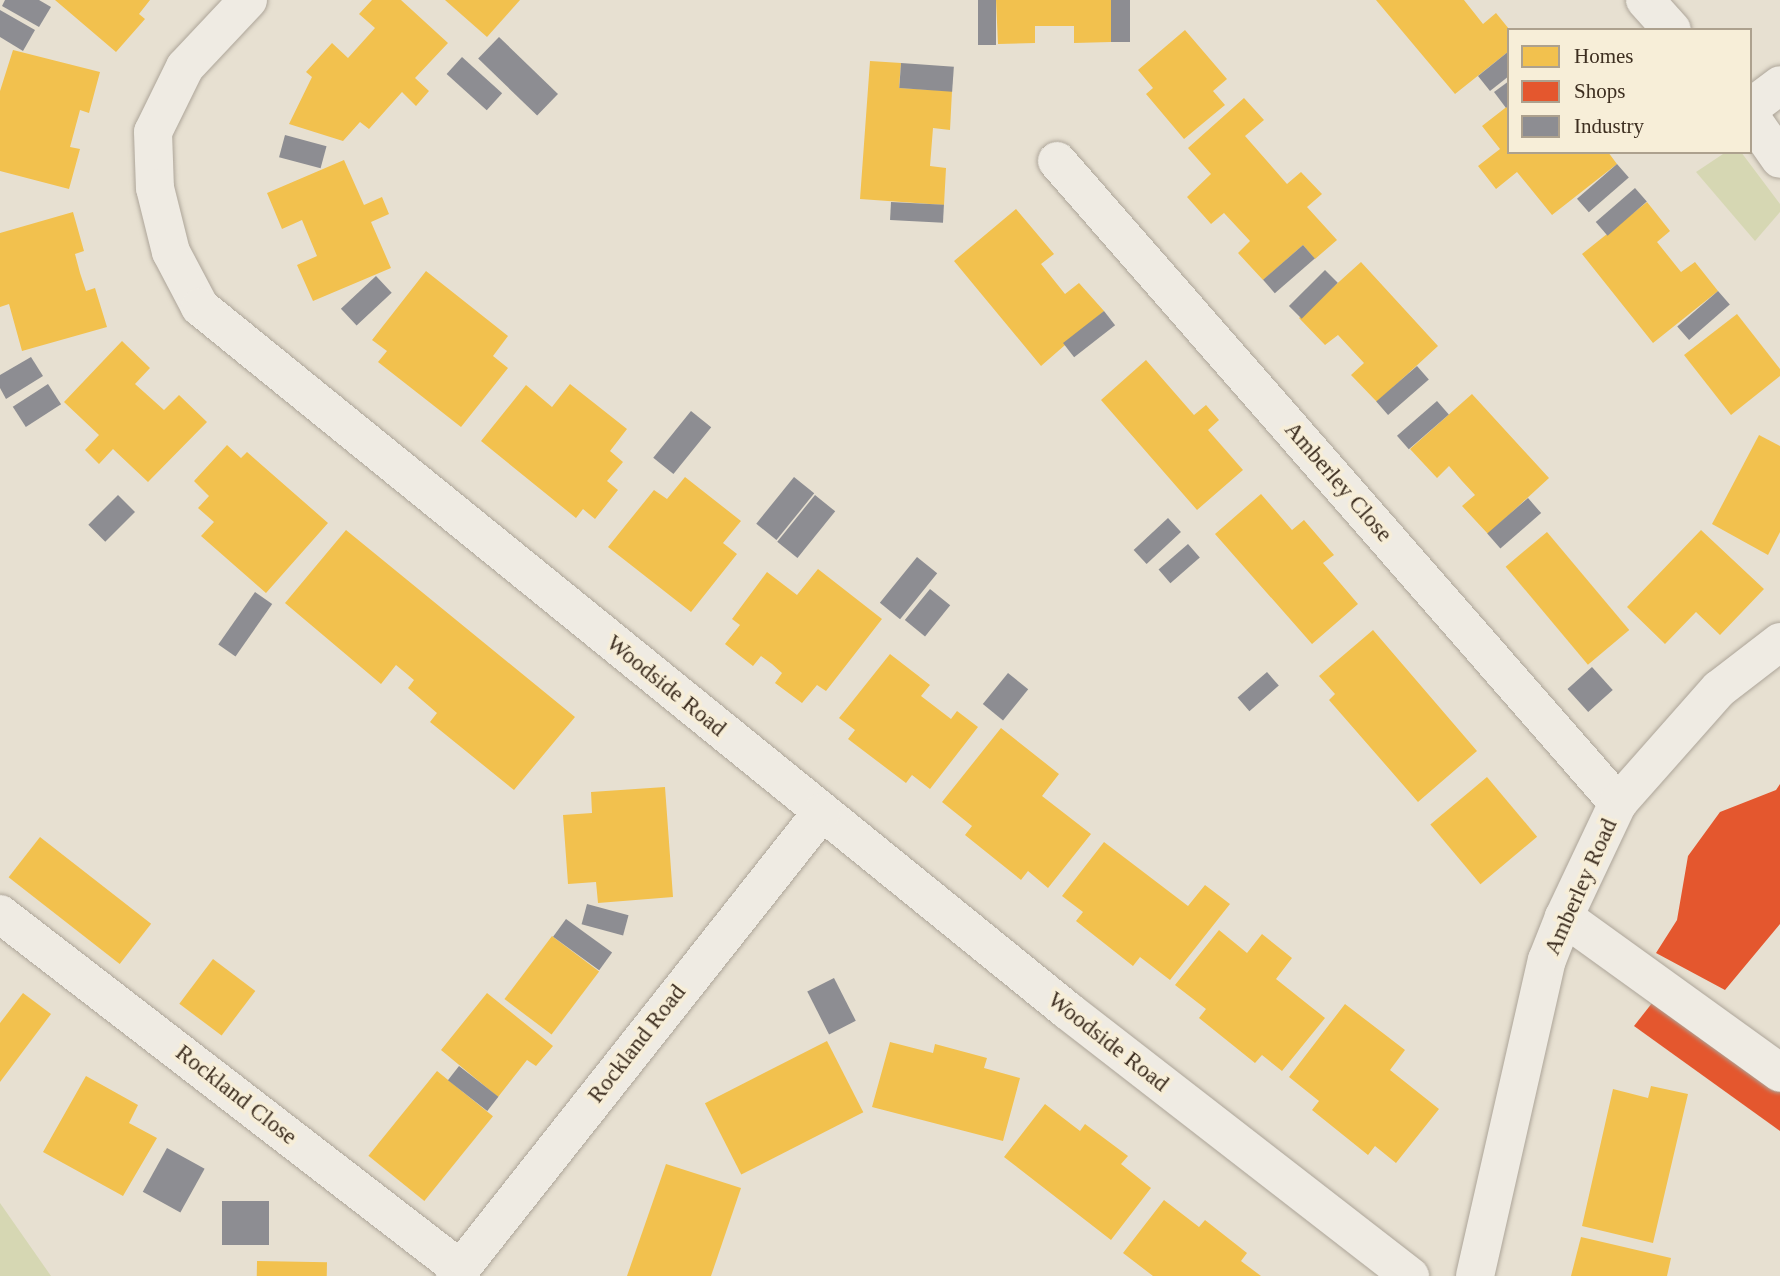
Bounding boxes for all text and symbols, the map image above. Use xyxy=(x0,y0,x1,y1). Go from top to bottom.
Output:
legend xyxy=(1507,28,1752,154)
text: Homes xyxy=(1574,44,1634,68)
text: Shops xyxy=(1574,79,1625,103)
text: Industry xyxy=(1574,114,1644,138)
street label: Amberley Close xyxy=(1278,416,1398,548)
street label: Woodside Road xyxy=(601,629,731,743)
street label: Amberley Road xyxy=(1539,815,1623,959)
street label: Rockland Road xyxy=(582,979,692,1109)
street label: Woodside Road xyxy=(1042,986,1174,1098)
street label: Rockland Close xyxy=(170,1039,302,1151)

